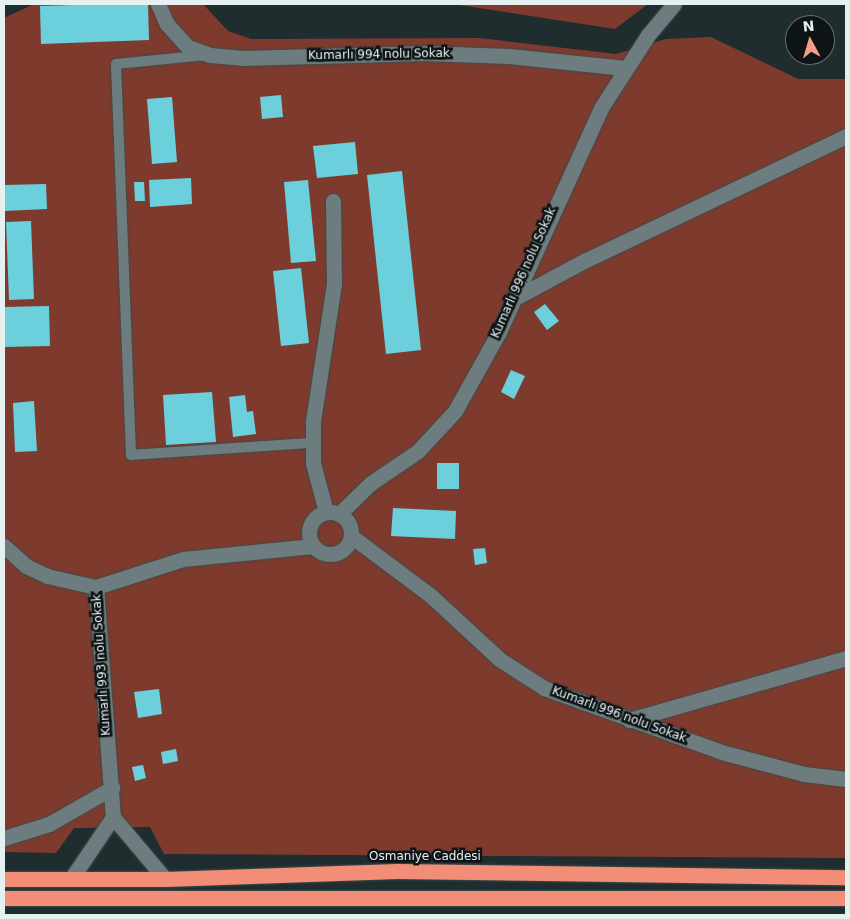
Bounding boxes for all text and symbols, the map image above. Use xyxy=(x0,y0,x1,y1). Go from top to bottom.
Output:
north arrow xyxy=(785,15,835,65)
text: N xyxy=(802,18,815,35)
street label: Kumarlı 994 nolu Sokak xyxy=(308,47,450,63)
street label: Kumarlı 996 nolu Sokak xyxy=(489,205,559,341)
street label: Kumarlı 993 nolu Sokak xyxy=(90,594,114,736)
street label: Kumarlı 996 nolu Sokak xyxy=(550,684,688,746)
street label: Osmaniye Caddesi xyxy=(369,850,481,864)

